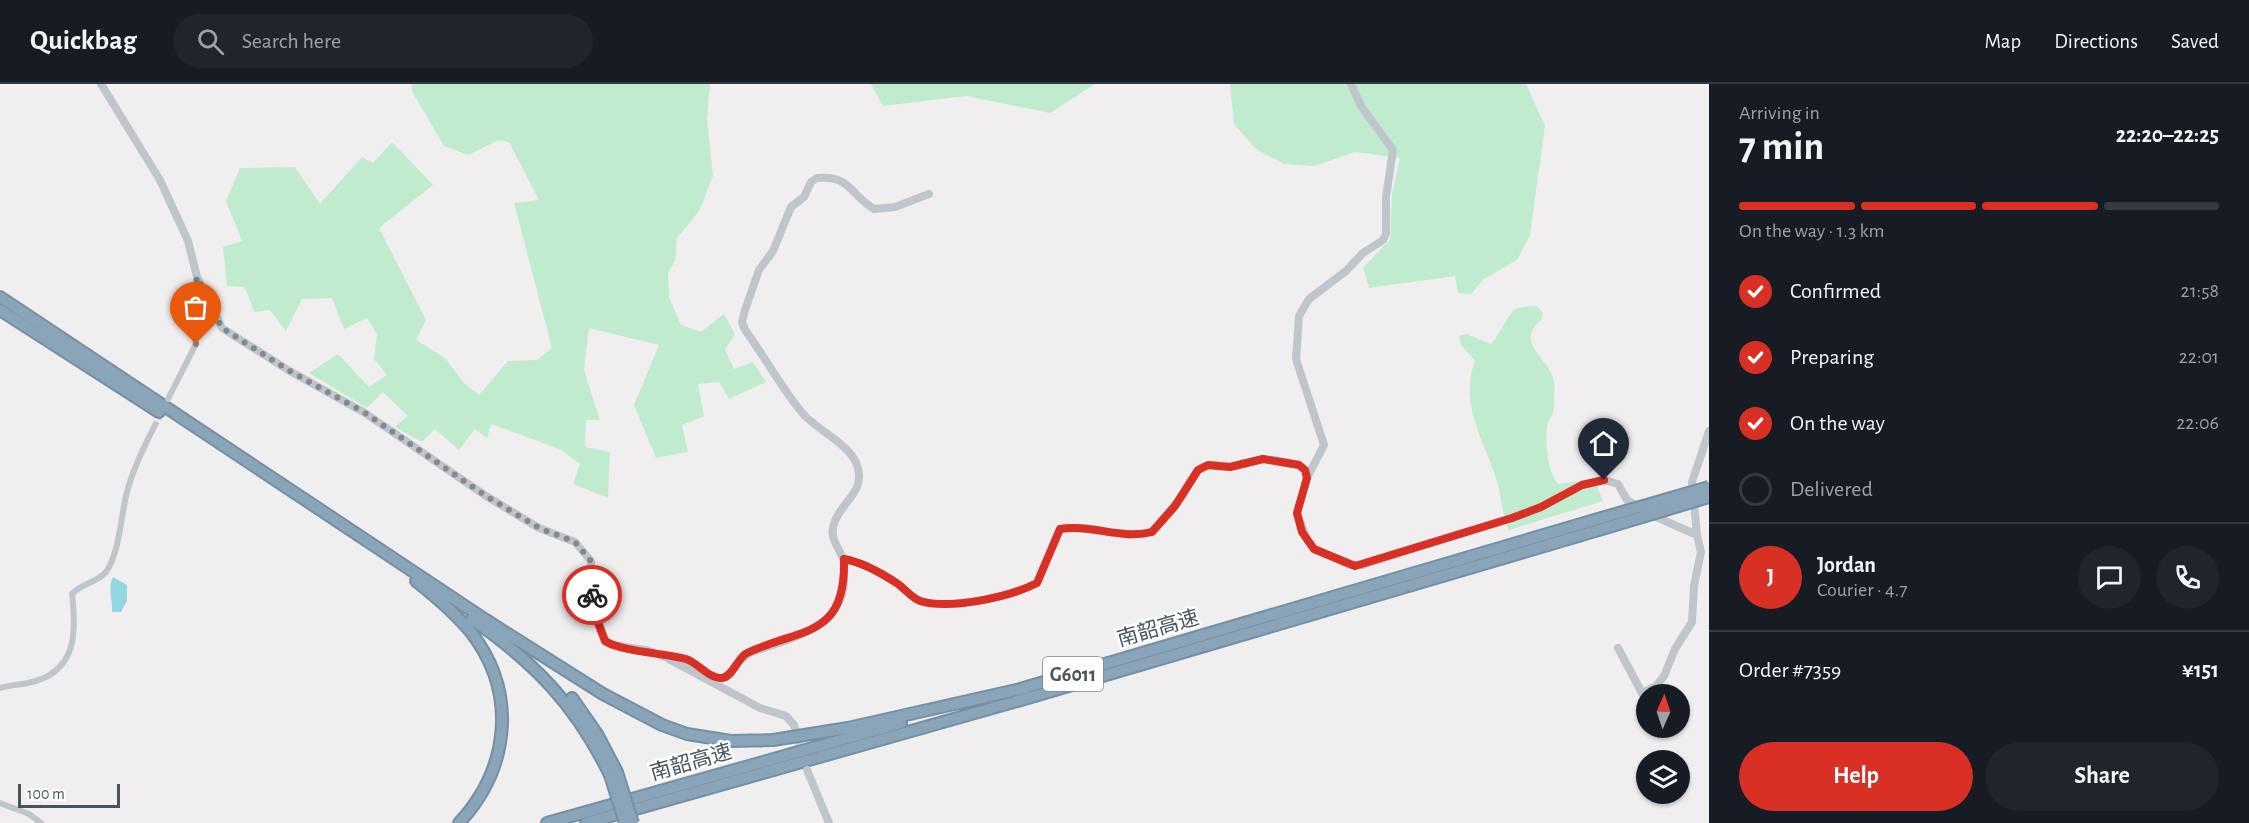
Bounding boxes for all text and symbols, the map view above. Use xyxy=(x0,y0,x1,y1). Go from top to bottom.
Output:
search box xyxy=(173,14,593,68)
icon: search xyxy=(194,25,227,58)
text: Quickbag xyxy=(30,27,137,55)
text: Search here xyxy=(242,30,341,52)
text: Map xyxy=(1985,31,2021,52)
text: Directions xyxy=(2054,31,2138,52)
text: Saved xyxy=(2171,31,2219,52)
text: Arriving in xyxy=(1739,103,1820,123)
text: 22:20–22:25 xyxy=(2116,124,2219,146)
text: 7 min xyxy=(1739,128,1824,167)
text: On the way · 1.3 km xyxy=(1739,221,1885,241)
icon: check xyxy=(1739,275,1772,308)
text: Confirmed xyxy=(1790,280,1881,302)
text: 21:58 xyxy=(2181,281,2219,301)
pin xyxy=(170,282,221,344)
icon: bag xyxy=(179,291,212,324)
icon: check xyxy=(1739,341,1772,374)
text: Preparing xyxy=(1790,346,1874,368)
text: 22:01 xyxy=(2179,347,2219,367)
icon: check xyxy=(1739,407,1772,440)
text: On the way xyxy=(1790,412,1885,434)
text: 22:06 xyxy=(2176,413,2219,433)
pin xyxy=(1578,418,1629,480)
icon: home xyxy=(1587,427,1620,460)
text: Delivered xyxy=(1790,478,1873,500)
button: chat xyxy=(2078,546,2141,609)
button: phone xyxy=(2156,546,2219,609)
text: Jordan xyxy=(1817,554,1876,576)
courier xyxy=(562,565,622,625)
text: J xyxy=(1767,566,1774,588)
icon: bike xyxy=(576,579,609,612)
text: Courier · 4.7 xyxy=(1817,580,1908,600)
street label: 南韶高速 xyxy=(1115,606,1201,650)
road number: G6011 xyxy=(1043,657,1103,691)
text: Order #7359 xyxy=(1739,659,1841,681)
text: ¥151 xyxy=(2182,659,2219,681)
north arrow xyxy=(1636,684,1690,738)
map controls xyxy=(1636,684,1690,804)
street label: 南韶高速 xyxy=(648,740,734,784)
button: Help xyxy=(1739,742,1973,811)
button: Share xyxy=(1985,742,2219,811)
button: layers xyxy=(1636,750,1690,804)
scale bar xyxy=(18,781,120,808)
text: 100 m xyxy=(27,786,65,802)

